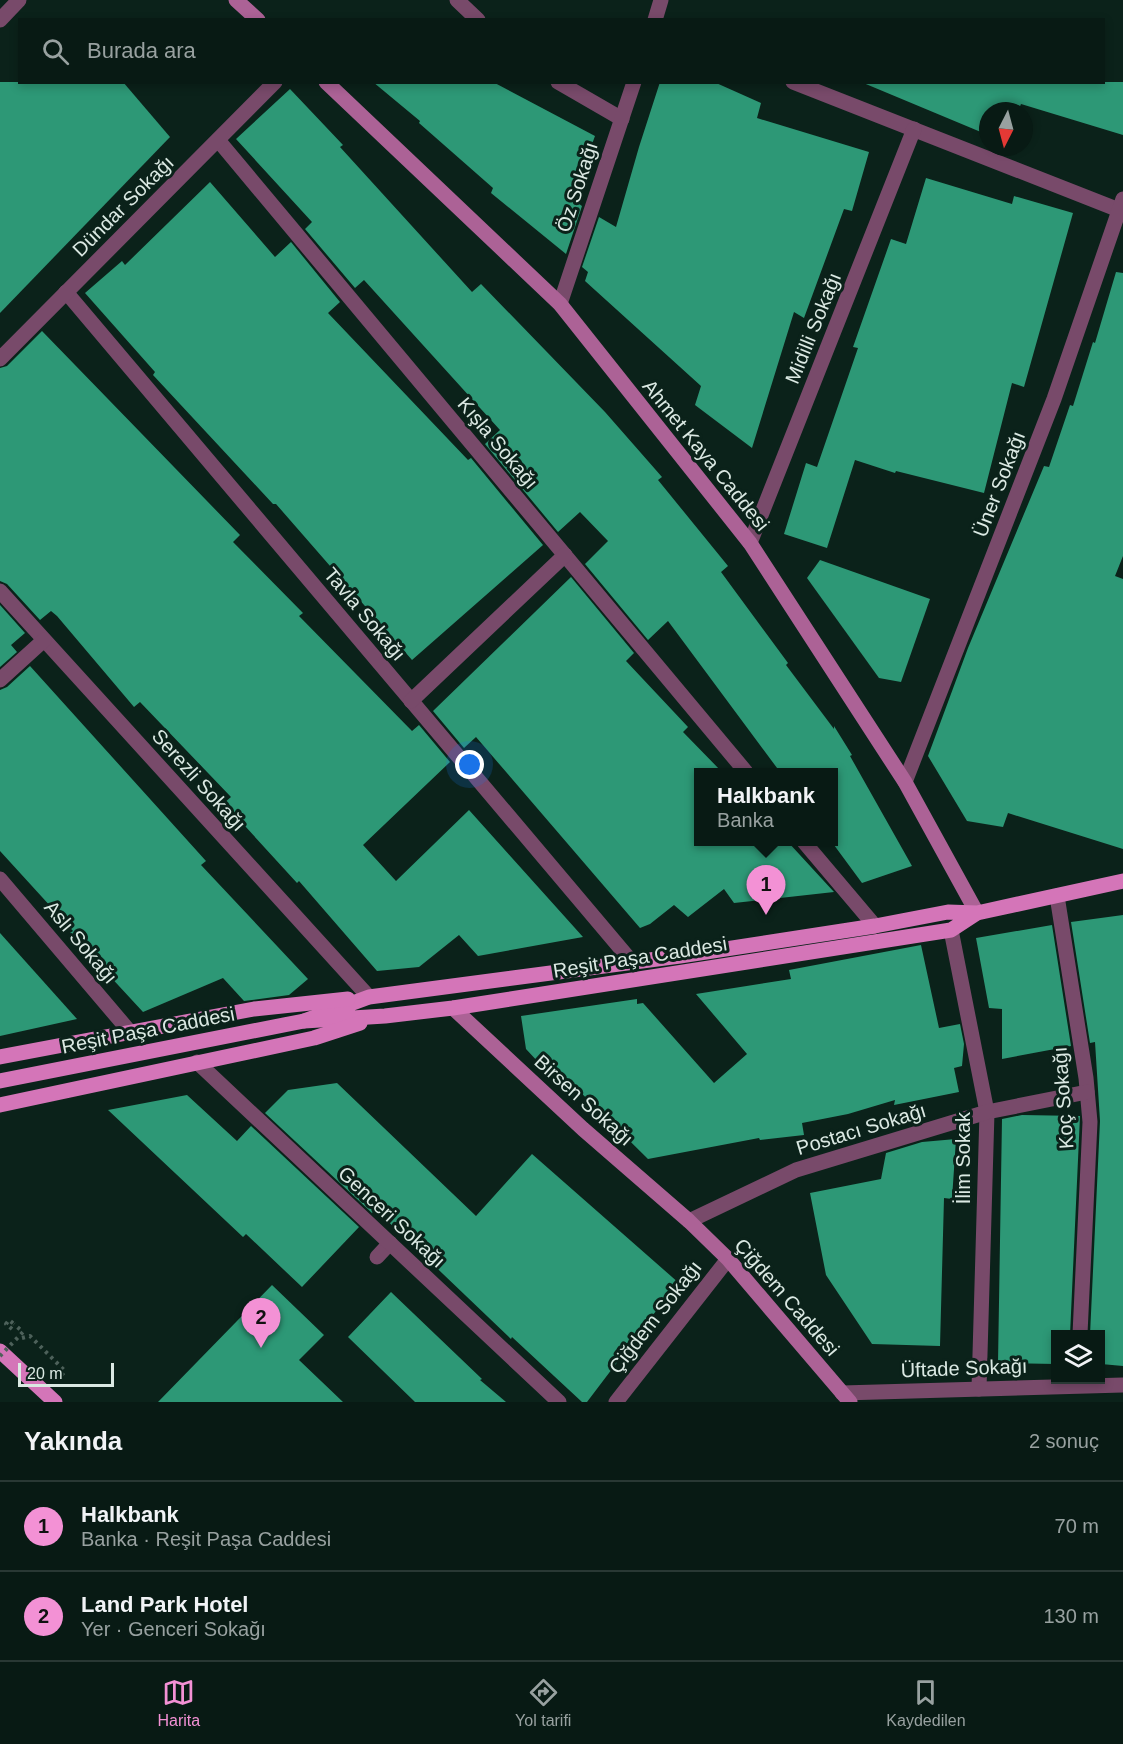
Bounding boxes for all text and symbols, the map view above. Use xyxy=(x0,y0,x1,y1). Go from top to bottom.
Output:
search box xyxy=(18,18,1105,84)
icon: search xyxy=(39,35,72,68)
text: Burada ara xyxy=(87,38,196,63)
north arrow xyxy=(979,102,1033,156)
street label: Öz Sokağı xyxy=(552,139,602,235)
street label: Dündar Sokağı xyxy=(68,151,178,261)
street label: Midilli Sokağı xyxy=(781,269,845,387)
street label: Ahmet Kaya Caddesi xyxy=(638,375,774,535)
street label: Kışla Sokağı xyxy=(453,393,543,493)
street label: Üner Sokağı xyxy=(969,428,1029,540)
street label: Tavla Sokağı xyxy=(320,563,410,665)
street label: Serezli Sokağı xyxy=(148,725,250,835)
your location xyxy=(455,750,484,779)
popup xyxy=(694,768,838,846)
text: Halkbank xyxy=(717,783,815,808)
text: Banka xyxy=(717,809,774,831)
pin: 1 xyxy=(746,866,786,915)
street label: Aslı Sokağı xyxy=(40,896,122,988)
street label: Reşit Paşa Caddesi xyxy=(552,932,728,982)
street label: Reşit Paşa Caddesi xyxy=(60,1002,236,1058)
street label: Koç Sokağı xyxy=(1048,1046,1078,1150)
street label: Birsen Sokağı xyxy=(530,1050,638,1150)
street label: Postacı Sokağı xyxy=(793,1099,929,1159)
street label: İlim Sokak xyxy=(952,1111,974,1204)
street label: Genceri Sokağı xyxy=(334,1162,450,1272)
street label: Çiğdem Caddesi xyxy=(730,1234,844,1360)
street label: Çiğdem Sokağı xyxy=(604,1256,706,1378)
pin: 2 xyxy=(242,1298,280,1348)
map controls xyxy=(1051,1330,1105,1384)
button: layers xyxy=(1051,1330,1105,1384)
street label: Üftade Sokağı xyxy=(900,1355,1028,1381)
scale bar xyxy=(18,1360,114,1388)
text: 20 m xyxy=(27,1365,63,1382)
text: Yakında xyxy=(24,1426,122,1456)
text: 2 sonuç xyxy=(1029,1430,1099,1452)
text: Halkbank xyxy=(81,1502,179,1527)
text: 1 xyxy=(38,1515,49,1537)
text: 70 m xyxy=(1055,1515,1099,1537)
text: Banka · Reşit Paşa Caddesi xyxy=(81,1528,331,1550)
text: Land Park Hotel xyxy=(81,1592,248,1617)
text: 2 xyxy=(38,1605,49,1627)
text: 130 m xyxy=(1043,1605,1099,1627)
text: Yer · Genceri Sokağı xyxy=(81,1618,266,1640)
tab: Harita xyxy=(157,1676,200,1730)
tab: Yol tarifi xyxy=(515,1676,571,1730)
tab: Kaydedilen xyxy=(886,1676,966,1730)

